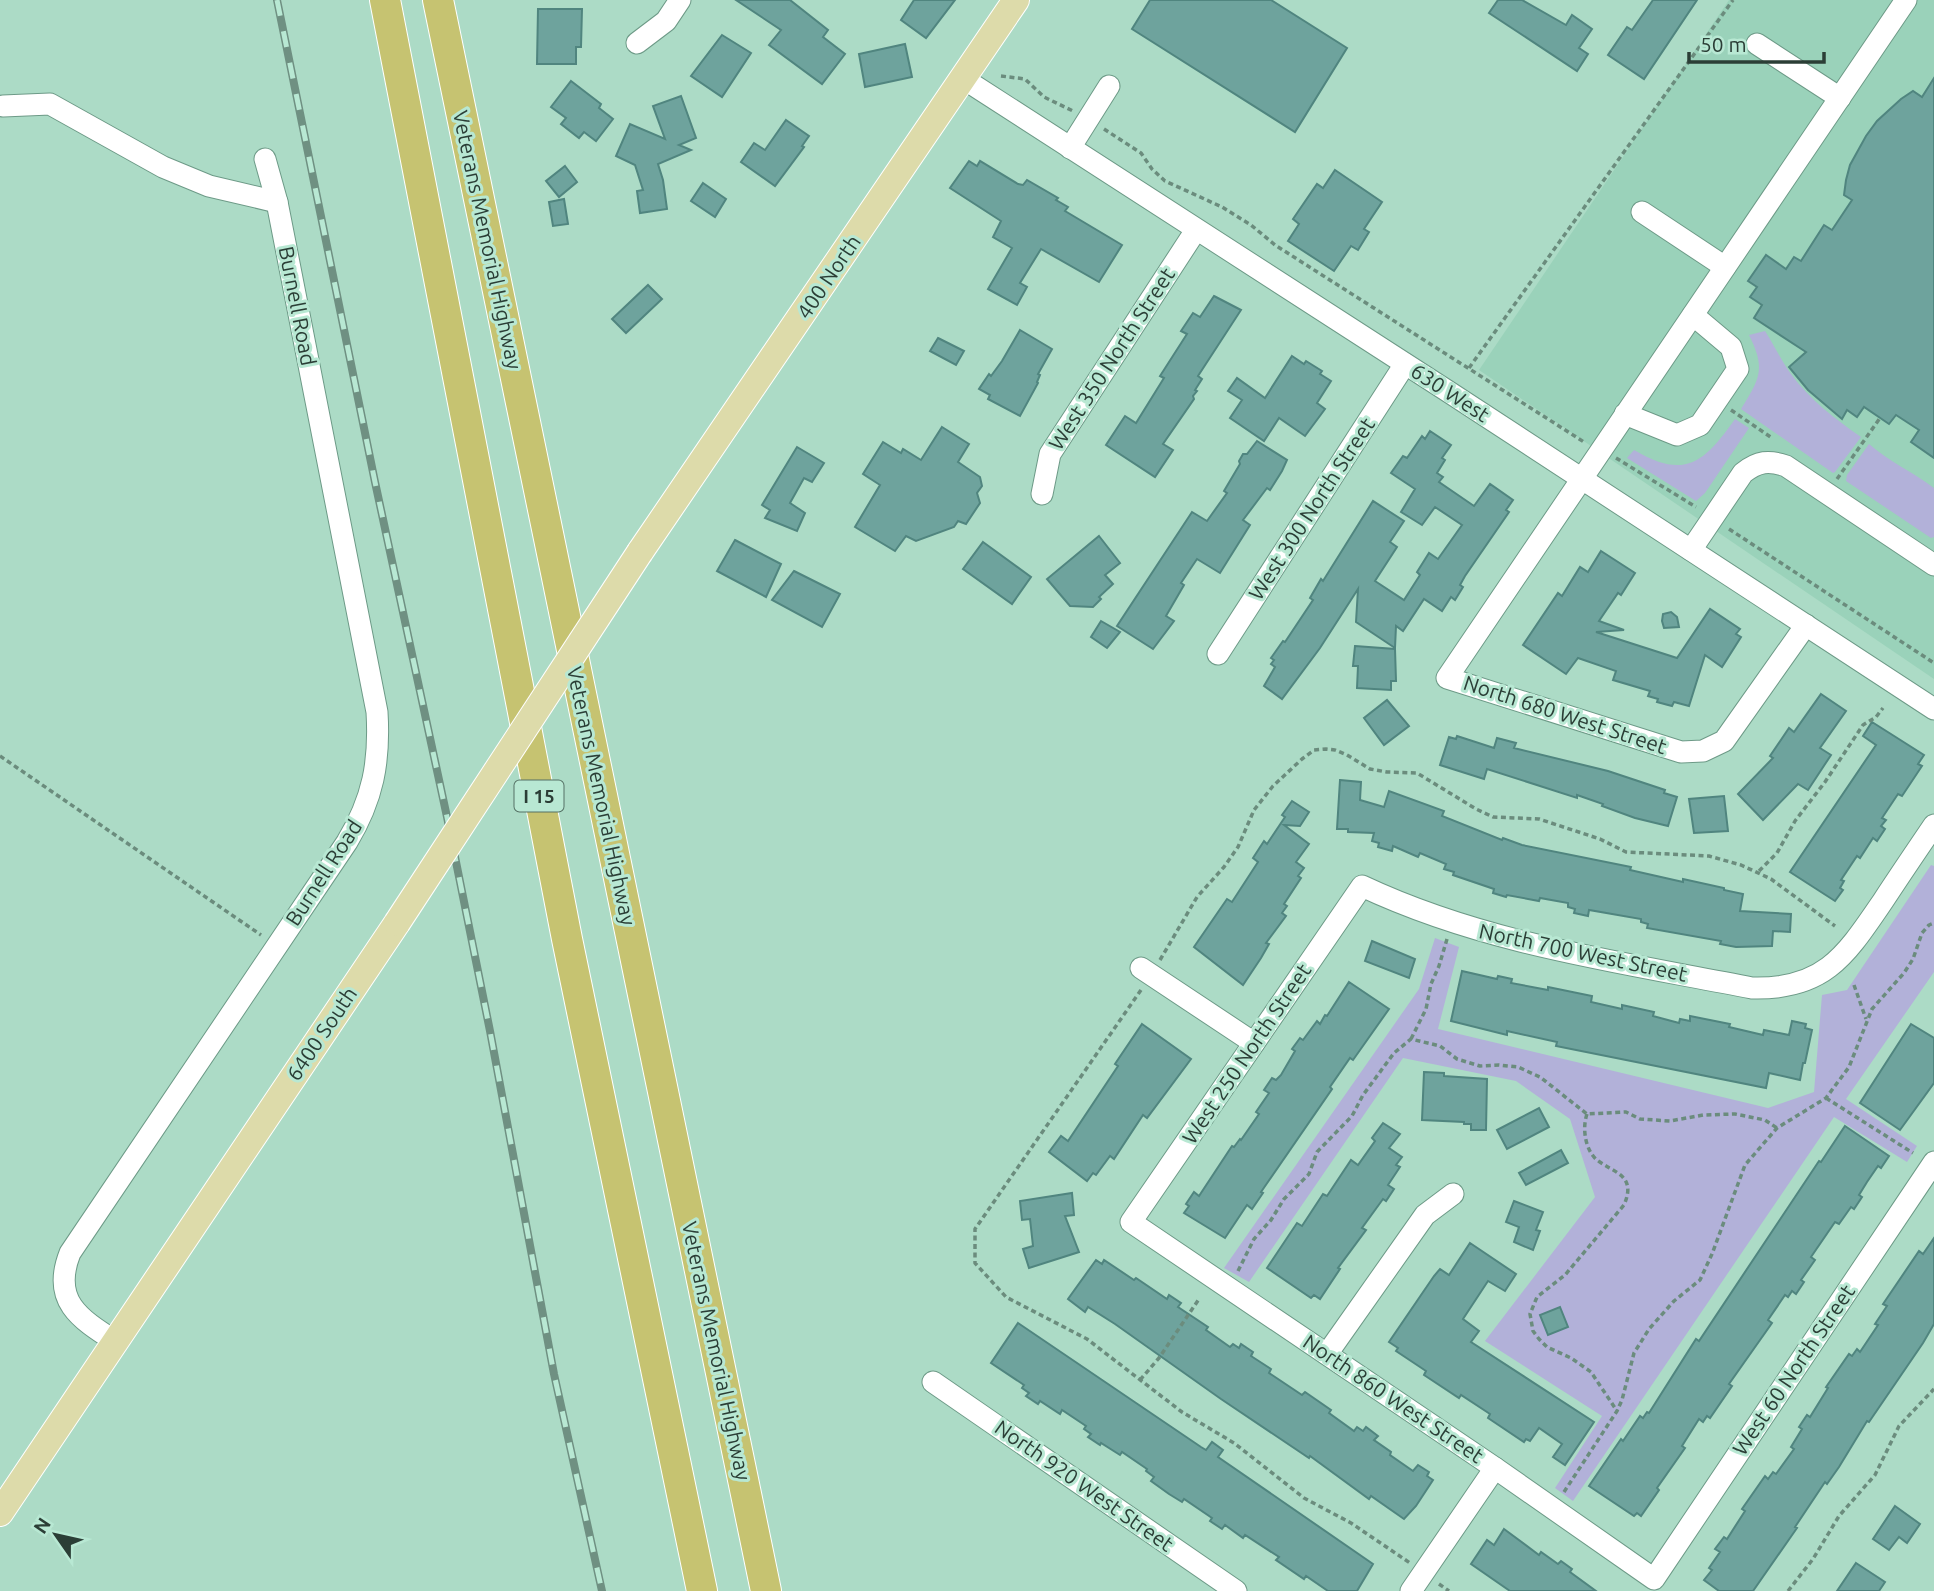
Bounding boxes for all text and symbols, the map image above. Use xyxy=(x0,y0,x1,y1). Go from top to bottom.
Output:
scale bar xyxy=(1689,21,1824,65)
text: 50 m xyxy=(1700,32,1747,56)
street label: Veterans Memorial Highway xyxy=(449,108,527,371)
street label: 400 North xyxy=(791,230,865,323)
street label: Burnell Road xyxy=(275,244,321,368)
street label: West 350 North Street xyxy=(1043,263,1179,454)
street label: 630 West xyxy=(1407,358,1494,426)
street label: West 300 North Street xyxy=(1243,413,1379,604)
street label: Veterans Memorial Highway xyxy=(563,664,641,927)
street label: North 680 West Street xyxy=(1461,670,1670,758)
road number: I 15 xyxy=(514,780,564,811)
street label: Burnell Road xyxy=(280,815,366,930)
street label: North 700 West Street xyxy=(1477,918,1689,986)
street label: West 250 North Street xyxy=(1177,959,1315,1148)
street label: 6400 South xyxy=(281,982,361,1085)
street label: Veterans Memorial Highway xyxy=(678,1219,756,1482)
street label: West 60 North Street xyxy=(1727,1280,1859,1459)
street label: North 860 West Street xyxy=(1299,1329,1488,1467)
street label: North 920 West Street xyxy=(991,1415,1178,1556)
north arrow xyxy=(21,1500,91,1570)
text: N xyxy=(29,1513,55,1538)

